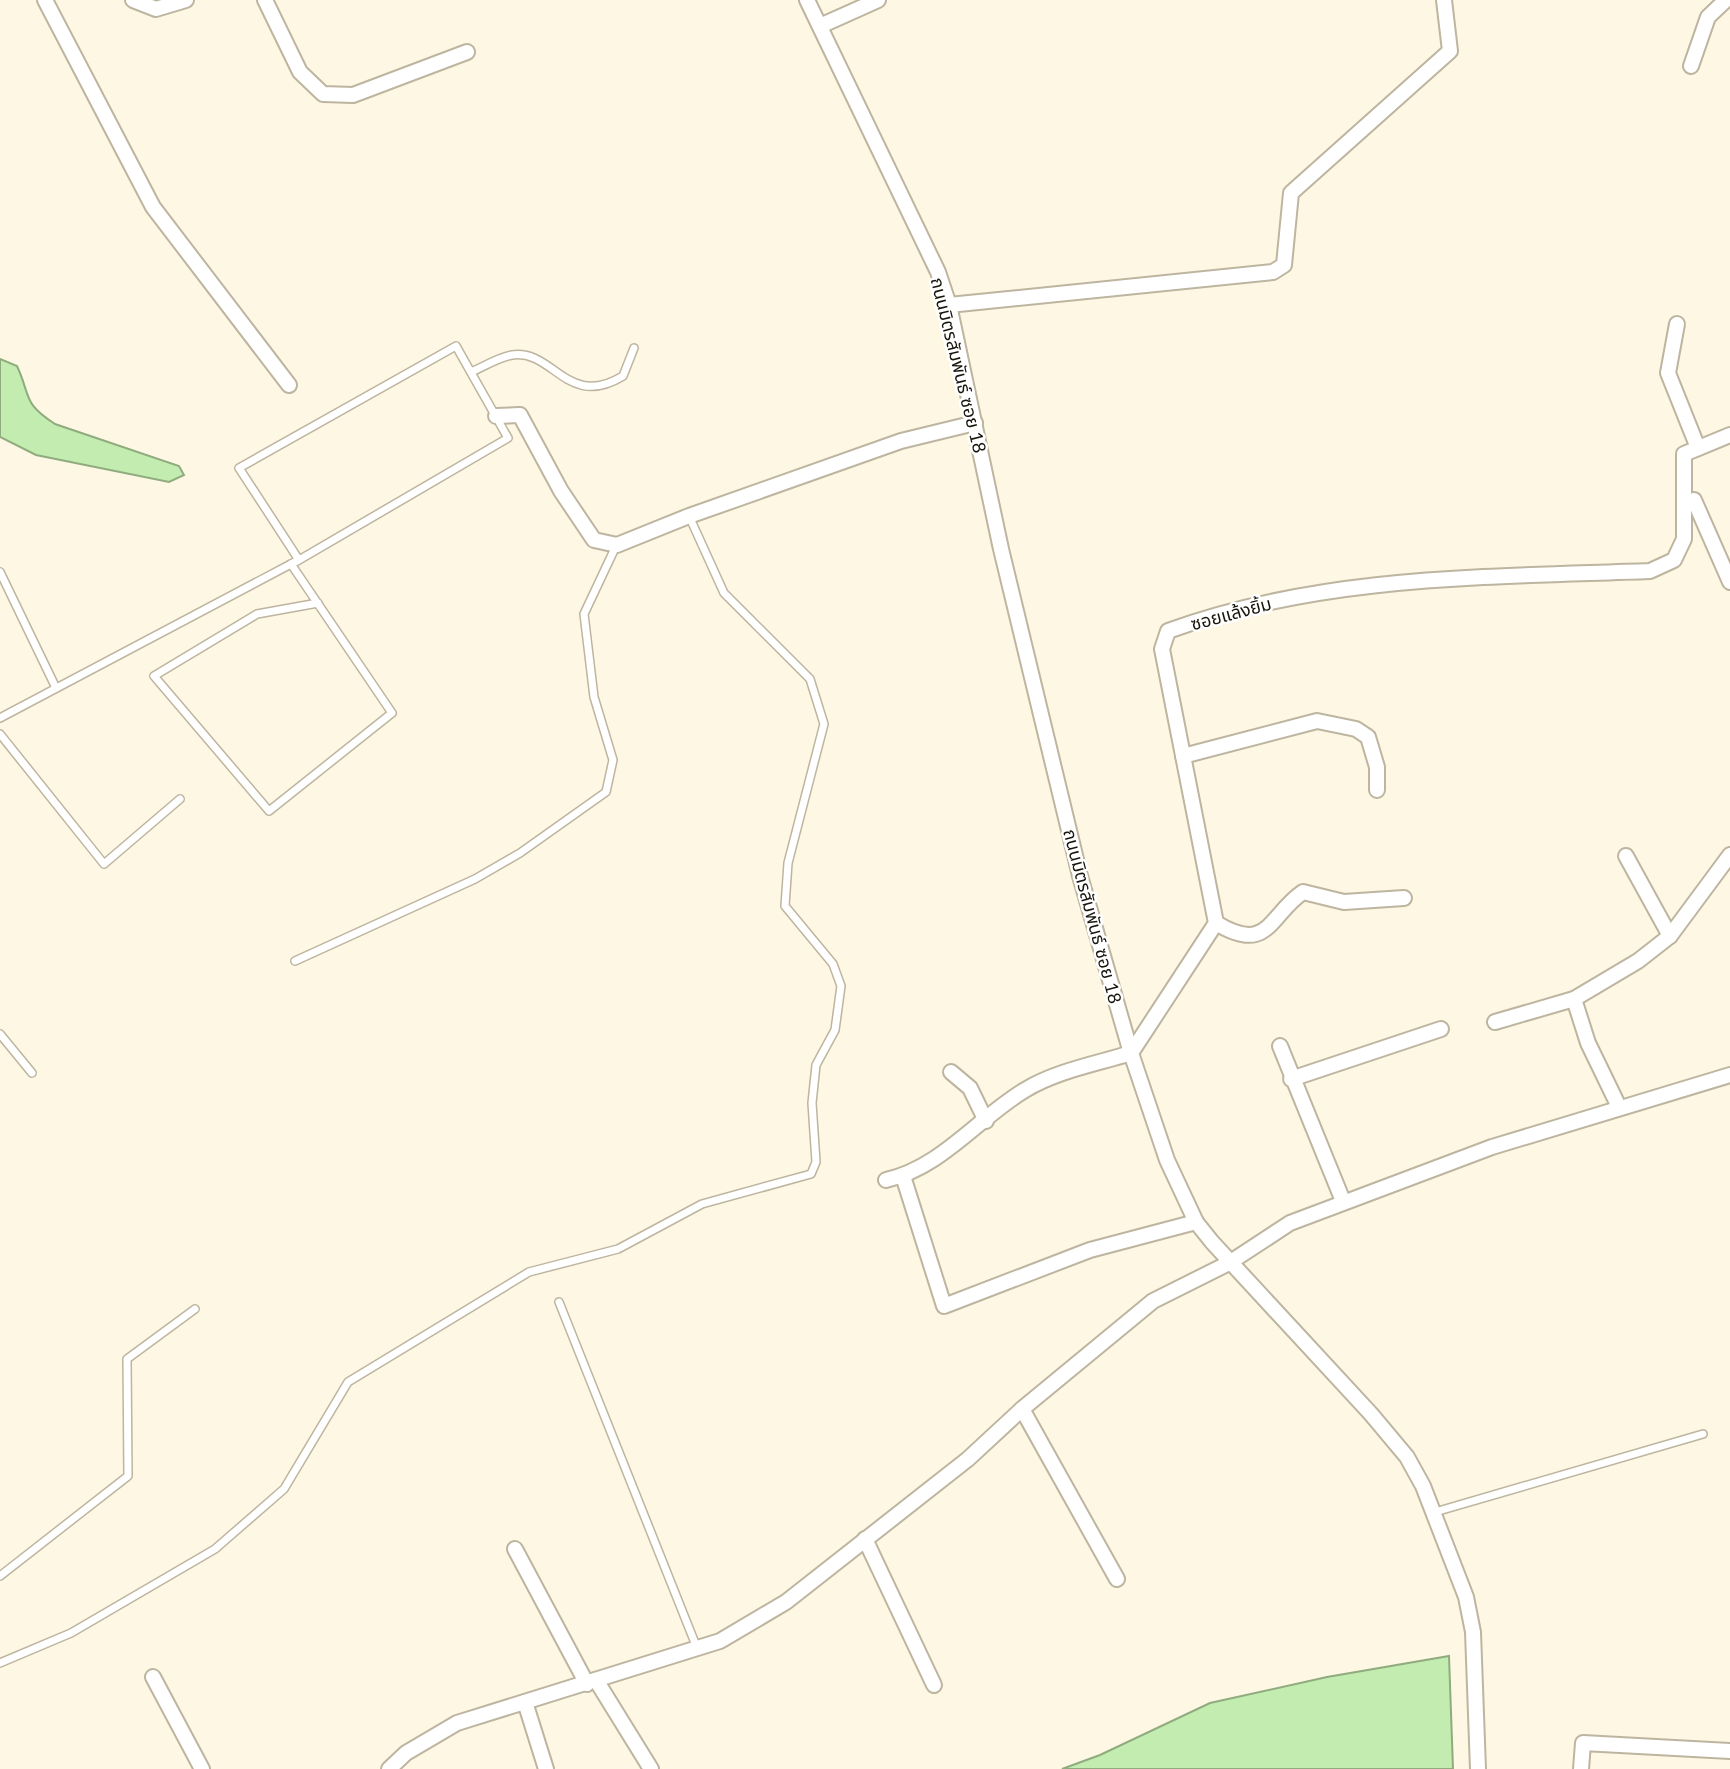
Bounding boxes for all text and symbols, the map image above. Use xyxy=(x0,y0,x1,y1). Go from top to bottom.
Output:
street label: ถนนมิตรสัมพันธ์ ซอย 18 xyxy=(927,275,991,455)
street label: ซอยแล้งยิ้ม xyxy=(1188,592,1274,634)
street label: ถนนมิตรสัมพันธ์ ซอย 18 xyxy=(1059,826,1127,1006)

